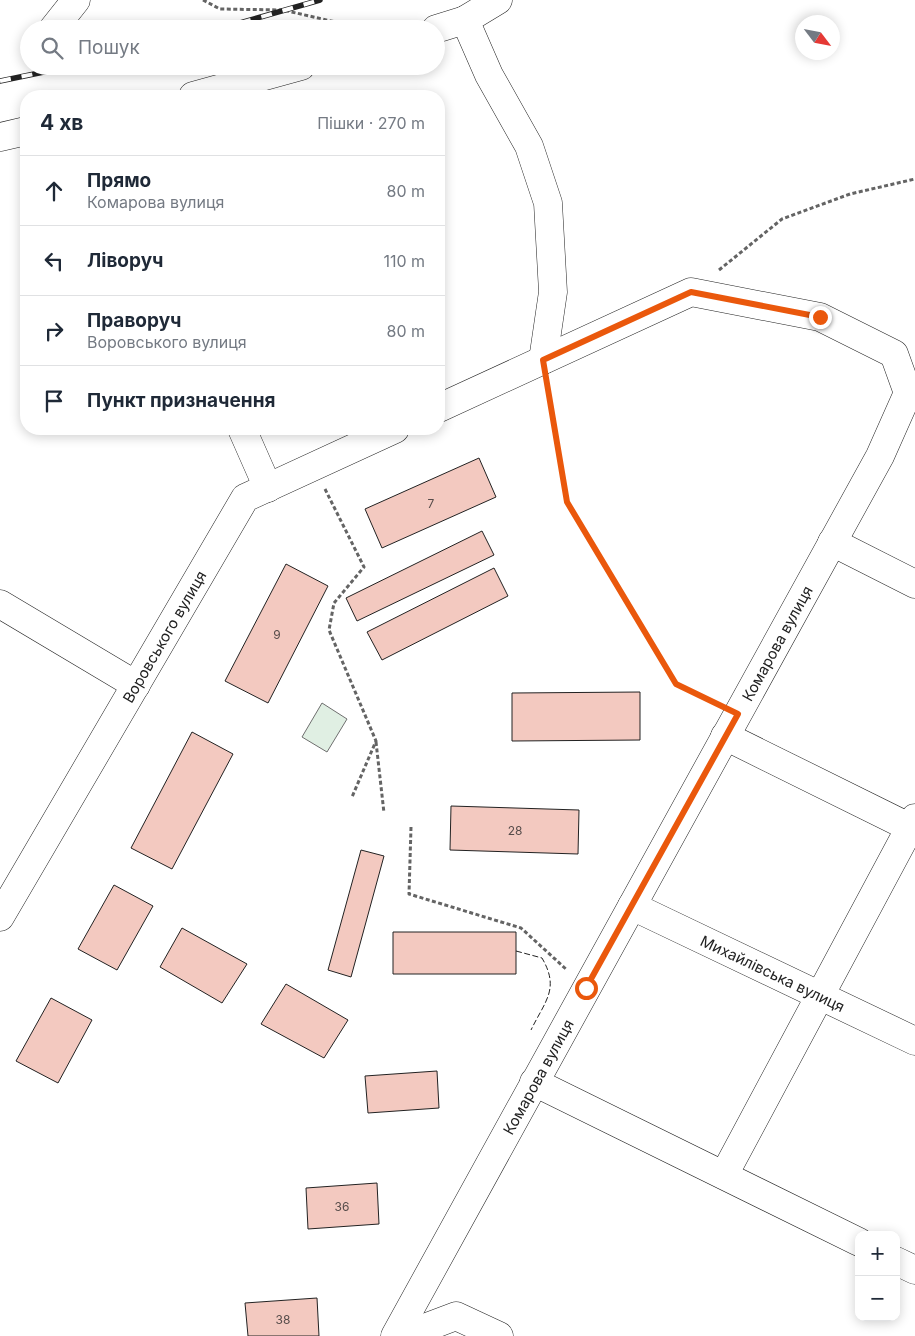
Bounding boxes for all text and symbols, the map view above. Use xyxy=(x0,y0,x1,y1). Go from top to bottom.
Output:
north arrow xyxy=(795,15,840,60)
search box xyxy=(20,20,445,75)
icon: search xyxy=(38,34,66,62)
text: Пошук xyxy=(78,36,140,59)
text: 4 хв xyxy=(40,110,83,135)
text: Пішки · 270 m xyxy=(317,113,425,133)
text: Прямо xyxy=(87,169,151,192)
icon: ahead xyxy=(40,177,68,205)
text: 80 m xyxy=(386,181,425,201)
text: Комарова вулиця xyxy=(87,192,224,212)
icon: left xyxy=(40,247,68,275)
text: Ліворуч xyxy=(87,249,163,272)
text: 110 m xyxy=(383,251,425,271)
route end xyxy=(809,306,832,329)
text: Праворуч xyxy=(87,309,181,332)
icon: right xyxy=(40,317,68,345)
text: 80 m xyxy=(386,321,425,341)
text: Воровського вулиця xyxy=(87,332,247,352)
icon: arrive xyxy=(40,387,68,415)
text: Пункт призначення xyxy=(87,389,275,412)
house number: 7 xyxy=(428,496,435,511)
street label: Воровського вулиця xyxy=(118,567,210,706)
street label: Комарова вулиця xyxy=(737,582,816,704)
house number: 9 xyxy=(273,627,281,642)
house number: 28 xyxy=(508,823,522,838)
street label: Михайлівська вулиця xyxy=(698,931,848,1016)
route start xyxy=(575,977,598,1000)
street label: Комарова вулиця xyxy=(498,1016,577,1138)
house number: 36 xyxy=(335,1199,349,1214)
map controls xyxy=(855,1231,900,1321)
button: + xyxy=(855,1231,900,1276)
button: − xyxy=(855,1276,900,1321)
house number: 38 xyxy=(276,1312,290,1327)

